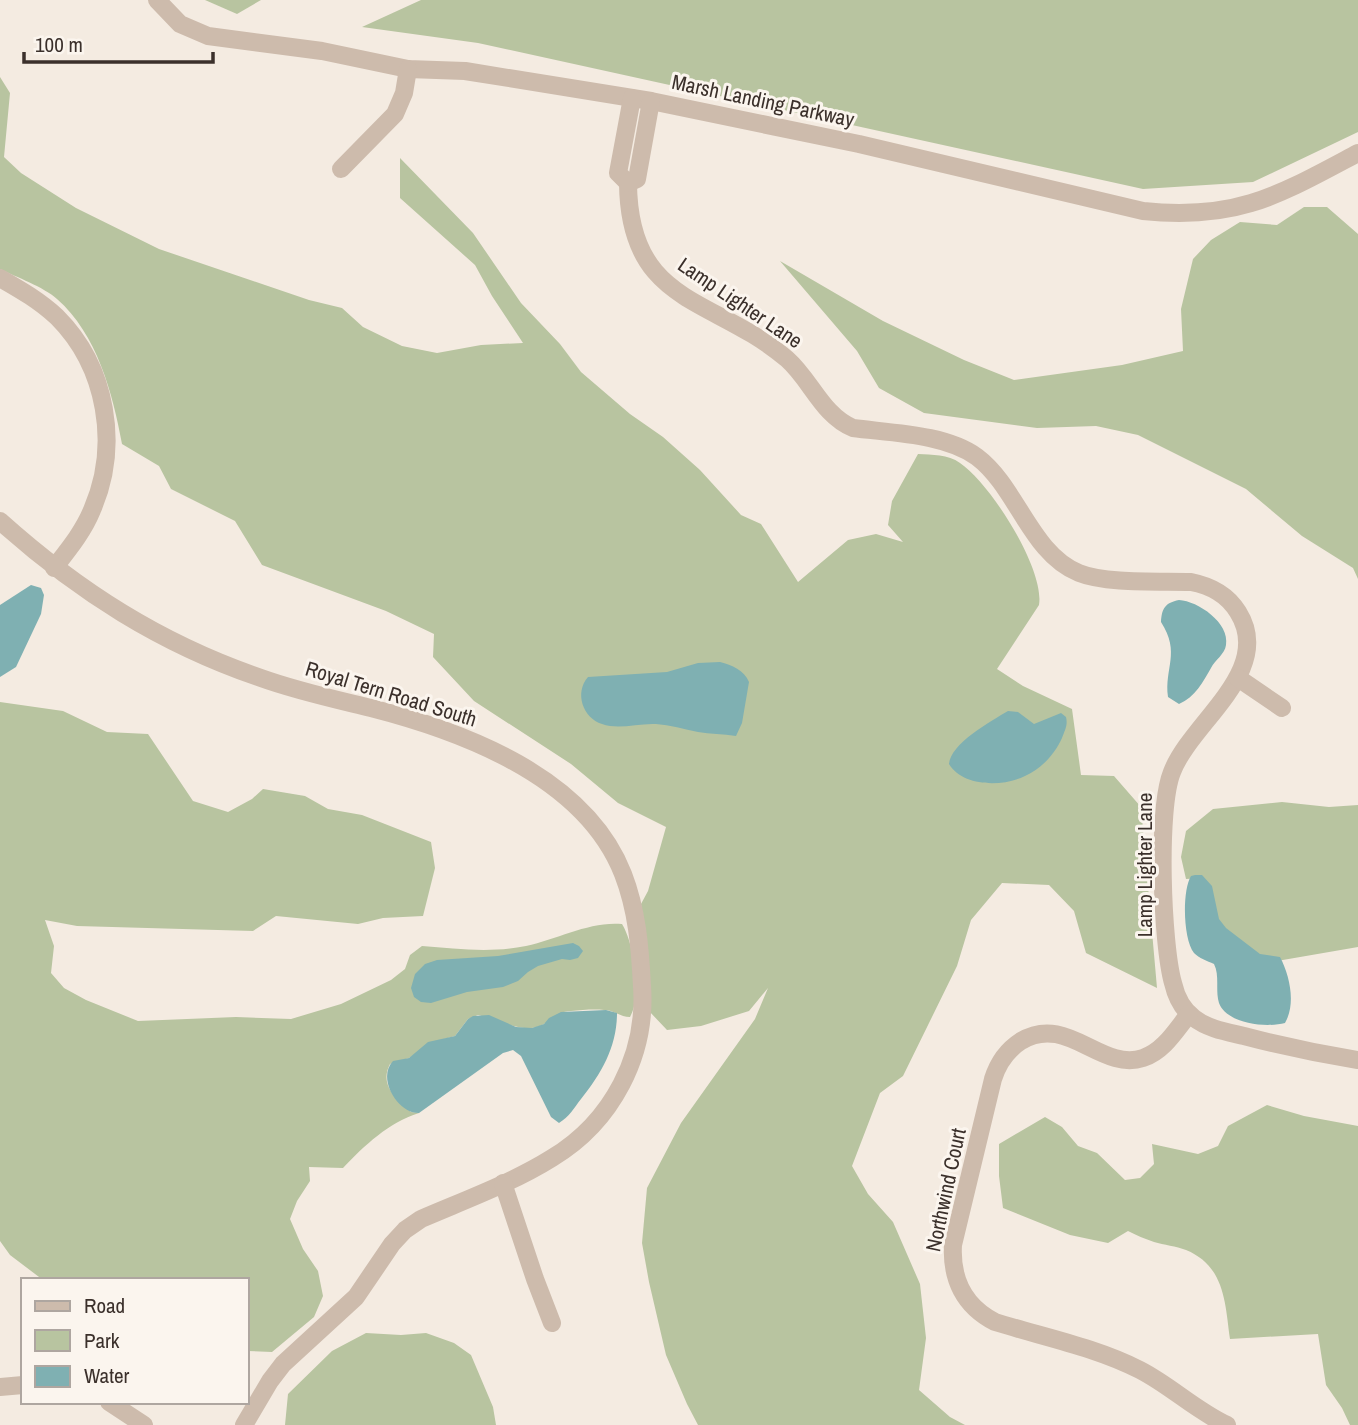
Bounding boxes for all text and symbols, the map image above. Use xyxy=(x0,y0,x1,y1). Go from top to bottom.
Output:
scale bar xyxy=(24,21,214,65)
text: 100 m xyxy=(35,30,83,59)
street label: Marsh Landing Parkway xyxy=(669,67,857,134)
street label: Lamp Lighter Lane xyxy=(672,250,808,355)
street label: Royal Tern Road South xyxy=(302,654,480,733)
street label: Lamp Lighter Lane xyxy=(1130,793,1159,937)
street label: Northwind Court xyxy=(918,1125,973,1254)
legend xyxy=(21,1278,248,1404)
text: Road xyxy=(84,1291,125,1320)
text: Park xyxy=(84,1326,120,1355)
text: Water xyxy=(84,1361,130,1390)

